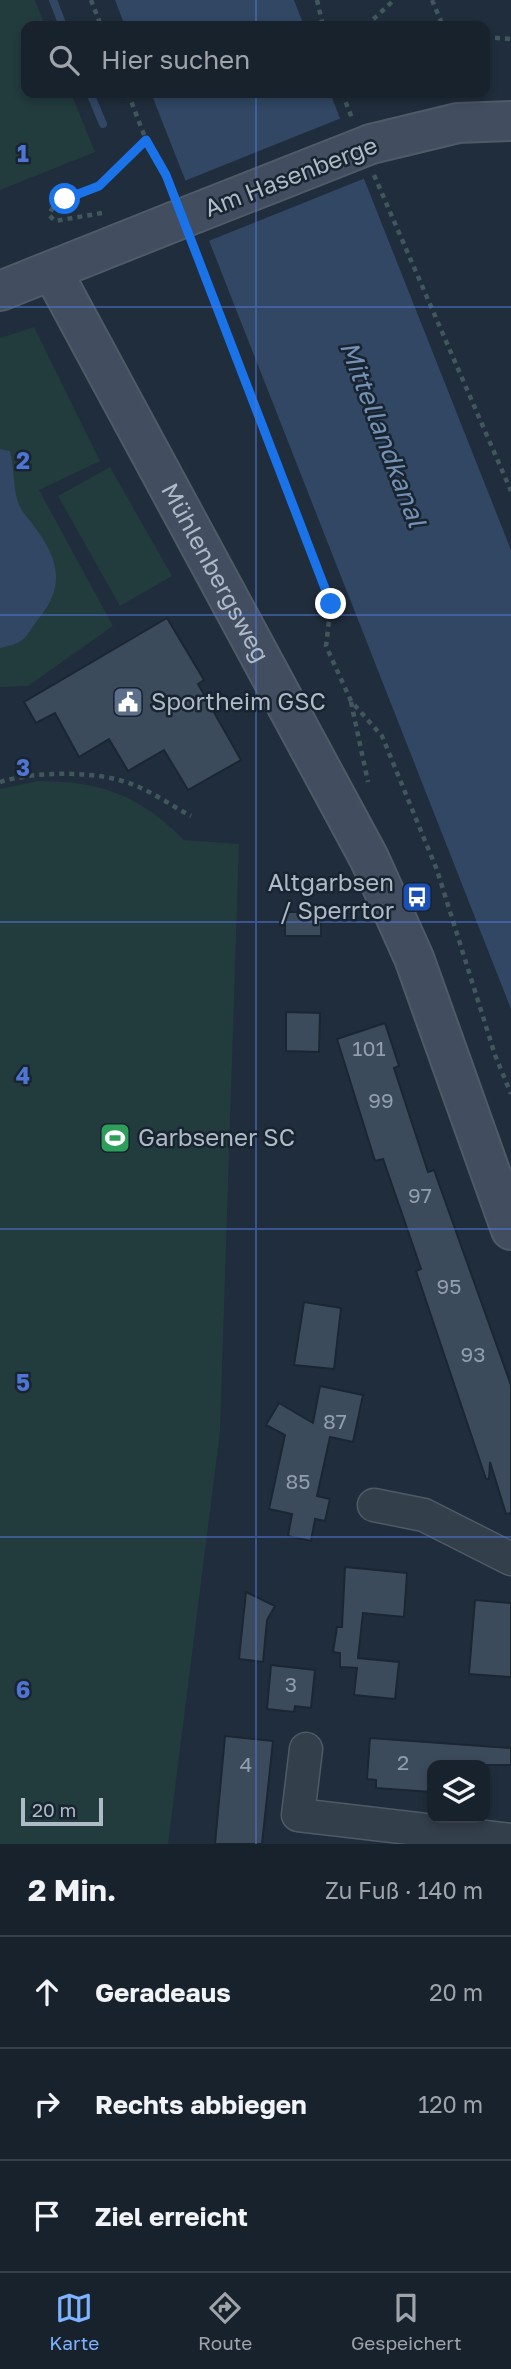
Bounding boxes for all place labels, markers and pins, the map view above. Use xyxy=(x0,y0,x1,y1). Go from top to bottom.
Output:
public building icon: Sportheim GSC xyxy=(111,685,145,719)
place label: Sportheim GSC xyxy=(151,686,326,715)
place label: Altgarbsen / Sperrtor xyxy=(268,867,394,924)
bus stop icon: Altgarbsen / Sperrtor xyxy=(400,880,434,914)
sports icon: Garbsener SC xyxy=(98,1121,132,1155)
place label: Garbsener SC xyxy=(138,1122,295,1151)

